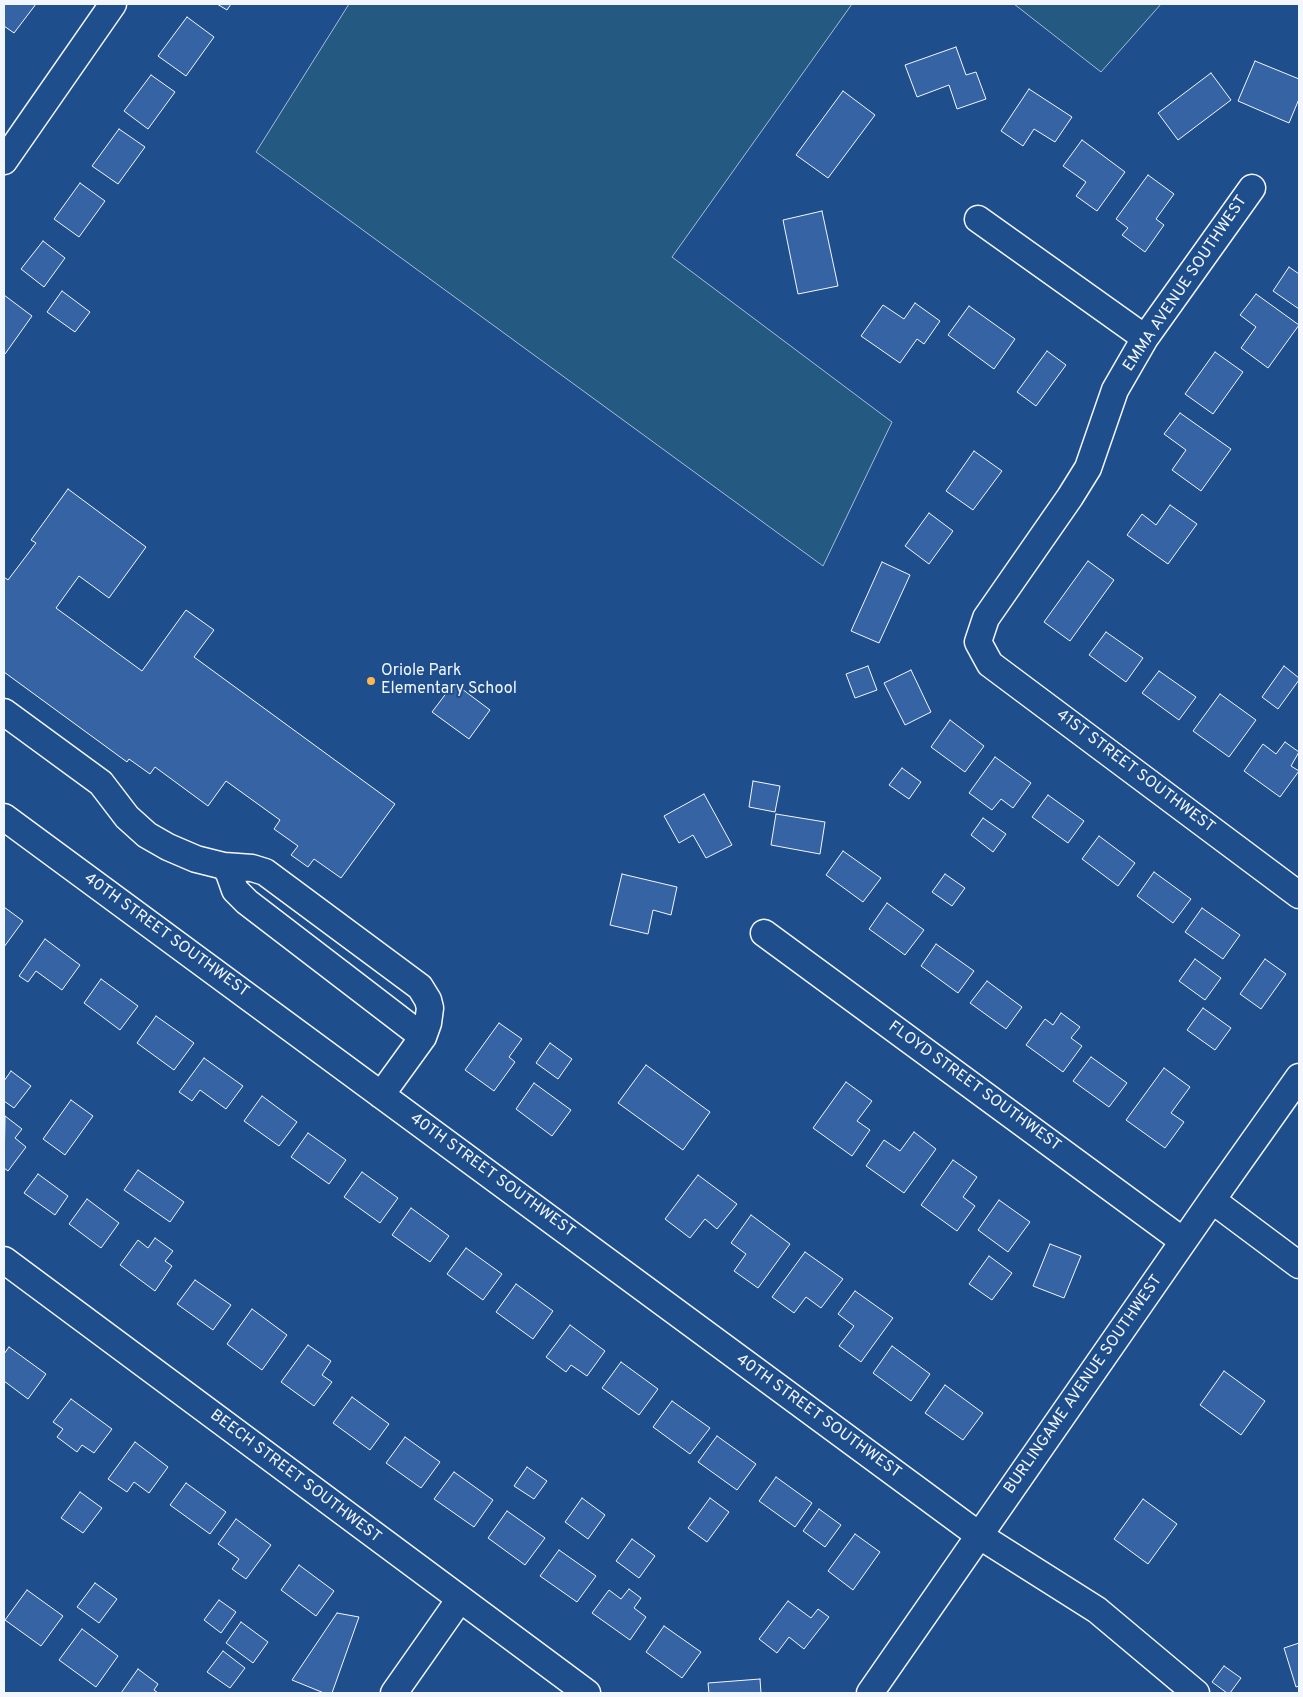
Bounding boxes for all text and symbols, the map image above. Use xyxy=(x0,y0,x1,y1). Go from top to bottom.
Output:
street label: EMMA AVENUE SOUTHWEST xyxy=(1120,192,1252,376)
place label: Oriole Park Elementary School xyxy=(381,662,517,700)
marker: Oriole Park Elementary School xyxy=(365,675,377,687)
street label: 41ST STREET SOUTHWEST xyxy=(1052,706,1218,838)
street label: 40TH STREET SOUTHWEST xyxy=(80,870,252,1002)
street label: FLOYD STREET SOUTHWEST xyxy=(884,1018,1064,1156)
street label: 40TH STREET SOUTHWEST xyxy=(406,1110,578,1242)
street label: BURLINGAME AVENUE SOUTHWEST xyxy=(1001,1272,1167,1498)
street label: 40TH STREET SOUTHWEST xyxy=(732,1351,904,1483)
street label: BEECH STREET SOUTHWEST xyxy=(206,1406,384,1548)

